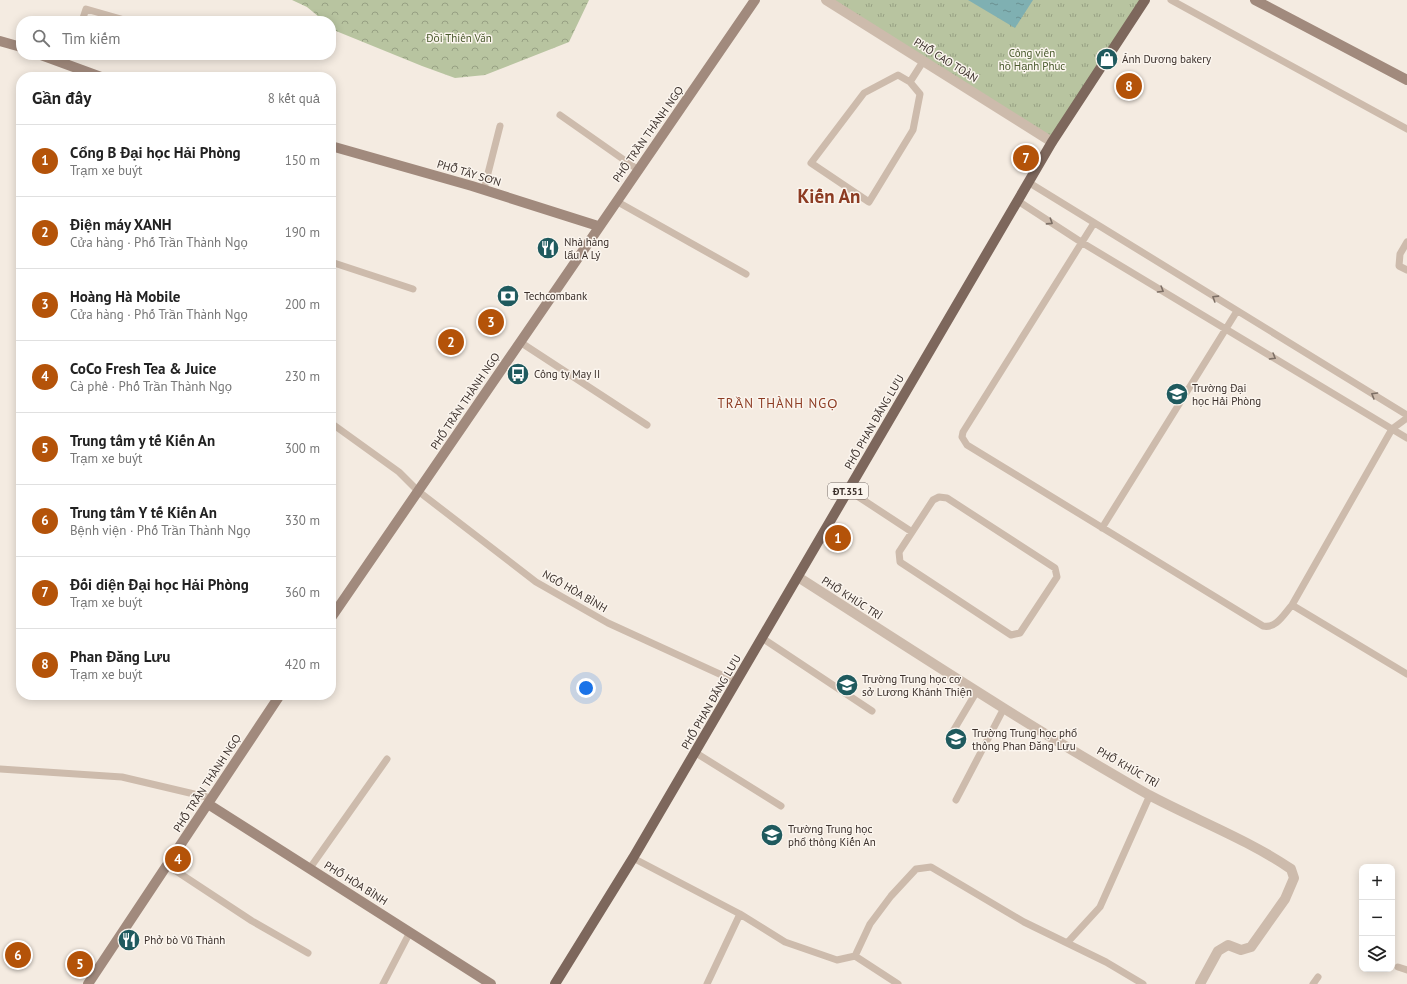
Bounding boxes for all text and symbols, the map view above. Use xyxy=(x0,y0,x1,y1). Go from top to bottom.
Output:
search box xyxy=(16,16,336,60)
icon: search xyxy=(30,27,52,49)
text: Tìm kiếm xyxy=(62,29,120,48)
park label: Đồi Thiên Văn xyxy=(425,31,492,45)
street label: PHỐ CAO TOÀN xyxy=(911,35,981,85)
park label: Công viên hồ Hạnh Phúc xyxy=(999,46,1065,73)
shop icon: Ánh Dương bakery xyxy=(1094,46,1120,72)
place label: Ánh Dương bakery xyxy=(1122,52,1212,66)
pin: 8 xyxy=(1116,71,1142,101)
street label: PHỐ TRẦN THÀNH NGỌ xyxy=(610,83,687,185)
text: Gần đây xyxy=(32,87,91,109)
text: 8 kết quả xyxy=(268,90,320,107)
text: Cổng B Đại học Hải Phòng xyxy=(70,143,241,162)
pin: 7 xyxy=(1013,143,1039,173)
text: 1 xyxy=(41,152,49,169)
text: 150 m xyxy=(285,152,320,169)
street label: PHỐ TÂY SƠN xyxy=(435,157,503,189)
text: Trạm xe buýt xyxy=(70,162,142,179)
district label: Kiến An xyxy=(798,184,860,208)
text: Điện máy XANH xyxy=(70,215,172,234)
one-way arrow xyxy=(1046,217,1053,225)
text: 2 xyxy=(41,224,49,241)
text: 190 m xyxy=(285,224,320,241)
text: Cửa hàng · Phố Trần Thành Ngọ xyxy=(70,234,248,251)
restaurant icon: Nhà hàng lẩu A Lý xyxy=(535,235,561,261)
place label: Nhà hàng lẩu A Lý xyxy=(564,235,609,262)
bank icon: Techcombank xyxy=(495,283,521,309)
one-way arrow xyxy=(1157,285,1164,292)
text: Hoàng Hà Mobile xyxy=(70,287,180,306)
place label: Techcombank xyxy=(524,289,588,303)
one-way arrow xyxy=(1212,295,1219,302)
text: 3 xyxy=(41,296,49,313)
text: 200 m xyxy=(285,296,320,313)
text: Cửa hàng · Phố Trần Thành Ngọ xyxy=(70,306,248,323)
pin: 3 xyxy=(478,307,504,337)
pin: 2 xyxy=(438,327,464,357)
street label: PHỐ TRẦN THÀNH NGỌ xyxy=(427,349,503,452)
one-way arrow xyxy=(1269,352,1276,359)
text: CoCo Fresh Tea & Juice xyxy=(70,359,216,378)
bus stop icon: Công ty May II xyxy=(505,361,531,387)
place label: Công ty May II xyxy=(534,367,600,381)
text: 4 xyxy=(41,368,49,385)
text: 230 m xyxy=(285,368,320,385)
street label: PHỐ PHAN ĐĂNG LƯU xyxy=(841,372,907,472)
text: Cà phê · Phố Trần Thành Ngọ xyxy=(70,378,232,395)
school or university icon: Trường Đại học Hải Phòng xyxy=(1164,381,1190,407)
place label: Trường Đại học Hải Phòng xyxy=(1192,381,1261,408)
one-way arrow xyxy=(1371,392,1378,399)
district label: TRẦN THÀNH NGỌ xyxy=(718,395,838,412)
text: Trung tâm y tế Kiến An xyxy=(70,431,215,450)
text: 5 xyxy=(41,440,49,457)
text: 300 m xyxy=(285,440,320,457)
text: Trạm xe buýt xyxy=(70,450,142,467)
road number: ĐT.351 xyxy=(828,483,868,499)
text: Trung tâm Y tế Kiến An xyxy=(70,503,217,522)
text: 6 xyxy=(41,512,49,529)
text: 330 m xyxy=(285,512,320,529)
text: Bệnh viện · Phố Trần Thành Ngọ xyxy=(70,522,250,539)
pin: 1 xyxy=(825,523,851,553)
street label: NGÕ HÒA BÌNH xyxy=(540,567,610,615)
street label: PHỐ KHÚC TRÌ xyxy=(819,573,885,623)
text: Đối diện Đại học Hải Phòng xyxy=(70,575,249,594)
text: 7 xyxy=(41,584,49,601)
text: 360 m xyxy=(285,584,320,601)
text: Trạm xe buýt xyxy=(70,594,142,611)
text: Phan Đăng Lưu xyxy=(70,647,170,666)
street label: PHỐ PHAN ĐĂNG LƯU xyxy=(678,652,744,752)
text: 8 xyxy=(41,656,49,673)
text: 420 m xyxy=(285,656,320,673)
text: Trạm xe buýt xyxy=(70,666,142,683)
school or university icon: Trường Trung học cơ sở Lương Khánh Thiện xyxy=(834,672,860,698)
place label: Trường Trung học cơ sở Lương Khánh Thiện xyxy=(862,672,972,699)
your location xyxy=(576,678,596,698)
school or university icon: Trường Trung học phổ thông Phan Đăng Lưu xyxy=(943,726,969,752)
place label: Trường Trung học phổ thông Phan Đăng Lưu xyxy=(972,726,1077,753)
street label: PHỐ TRẦN THÀNH NGỌ xyxy=(170,731,244,835)
street label: PHỐ KHÚC TRÌ xyxy=(1094,744,1162,790)
school or university icon: Trường Trung học phổ thông Kiến An xyxy=(759,822,785,848)
place label: Trường Trung học phổ thông Kiến An xyxy=(788,822,876,849)
pin: 4 xyxy=(165,844,191,874)
street label: PHỐ HÒA BÌNH xyxy=(322,858,390,908)
map controls xyxy=(1359,864,1395,972)
button: + xyxy=(1359,864,1395,900)
button: − xyxy=(1359,900,1395,936)
restaurant icon: Phở bò Vũ Thành xyxy=(116,927,142,953)
place label: Phở bò Vũ Thành xyxy=(144,933,225,947)
button: layers xyxy=(1359,936,1395,972)
pin: 6 xyxy=(5,940,31,970)
pin: 5 xyxy=(67,949,93,979)

